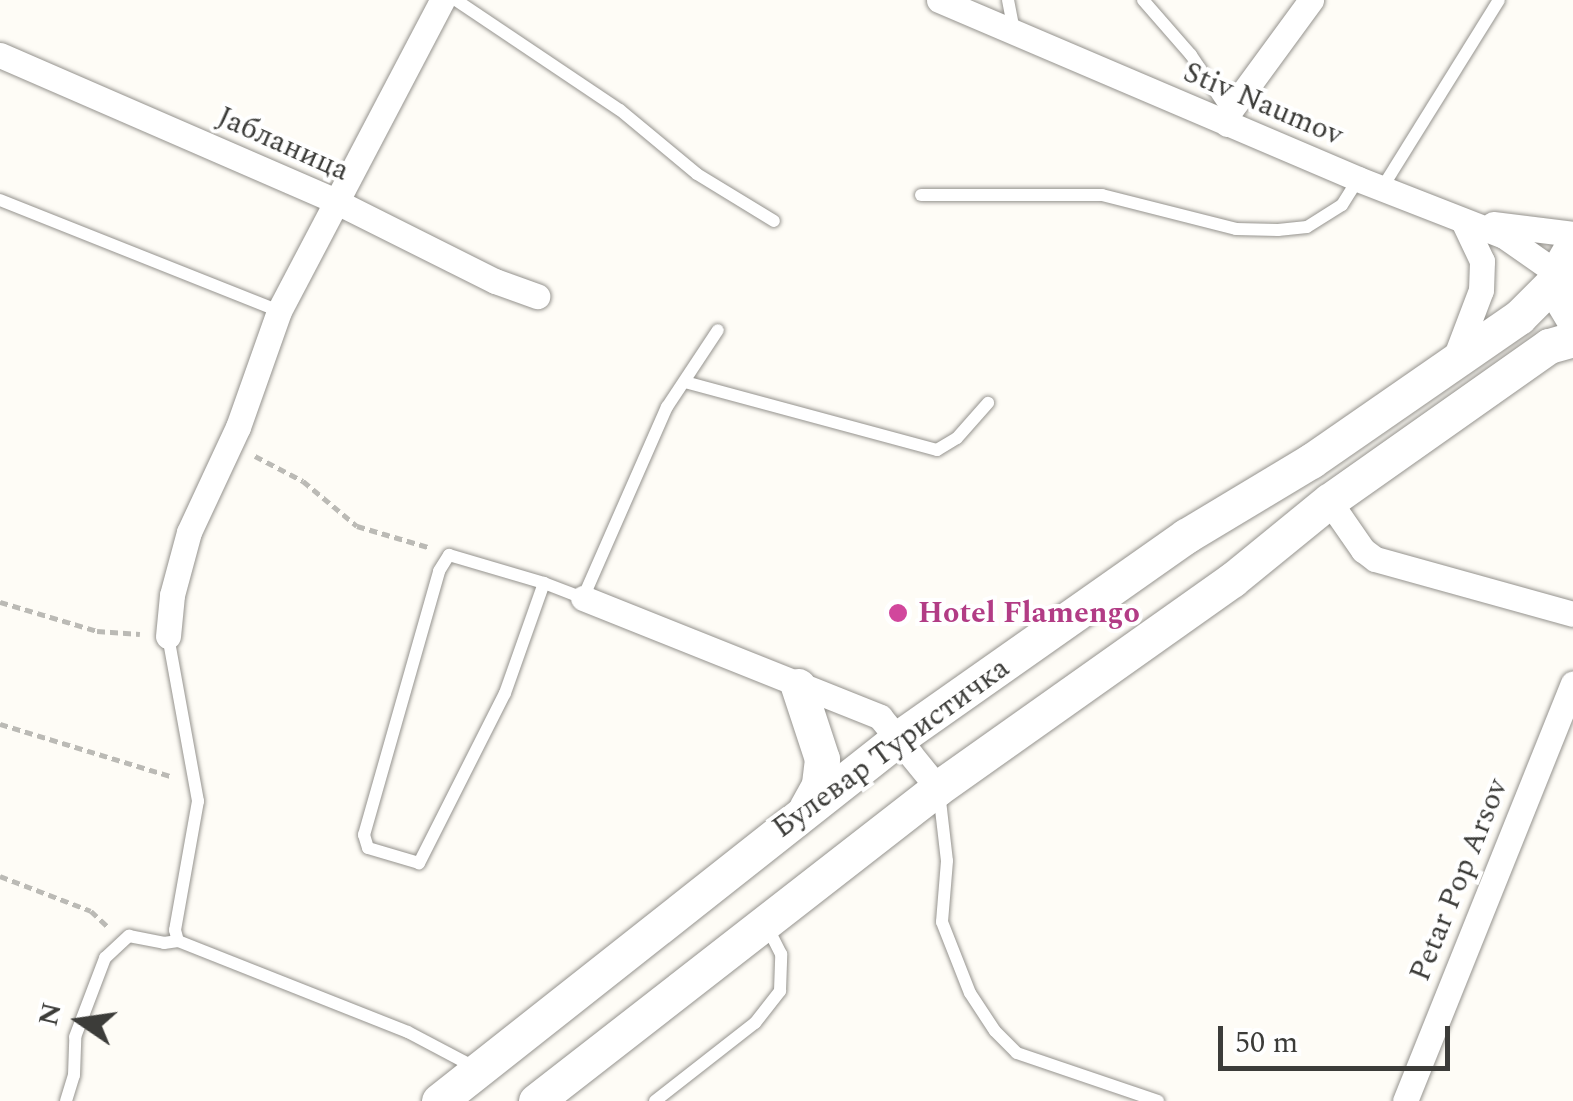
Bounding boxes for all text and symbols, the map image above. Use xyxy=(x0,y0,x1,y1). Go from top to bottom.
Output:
street label: Stiv Naumov xyxy=(1178,54,1348,154)
street label: Јабланица xyxy=(211,99,355,189)
place label: Hotel Flamengo xyxy=(918,595,1140,631)
marker: Hotel Flamengo xyxy=(887,602,909,624)
street label: Булевар Туристичка xyxy=(765,650,1017,846)
street label: Petar Pop Arsov xyxy=(1402,774,1516,986)
north arrow xyxy=(30,971,130,1071)
text: N xyxy=(27,998,74,1030)
scale bar xyxy=(1223,1006,1456,1068)
text: 50 m xyxy=(1235,1020,1298,1066)

